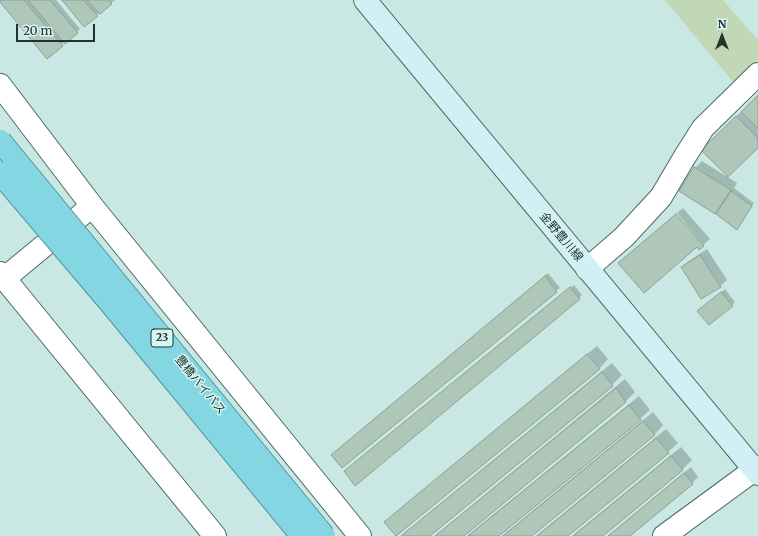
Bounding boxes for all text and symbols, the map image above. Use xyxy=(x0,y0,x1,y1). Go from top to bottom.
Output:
scale bar xyxy=(18,16,97,42)
north arrow xyxy=(702,16,742,56)
text: N xyxy=(718,17,726,31)
text: 20 m xyxy=(23,23,52,38)
street label: 金野豊川線 xyxy=(536,209,586,265)
road number: 23 xyxy=(151,329,173,347)
street label: 豊橋バイパス xyxy=(172,352,228,418)

